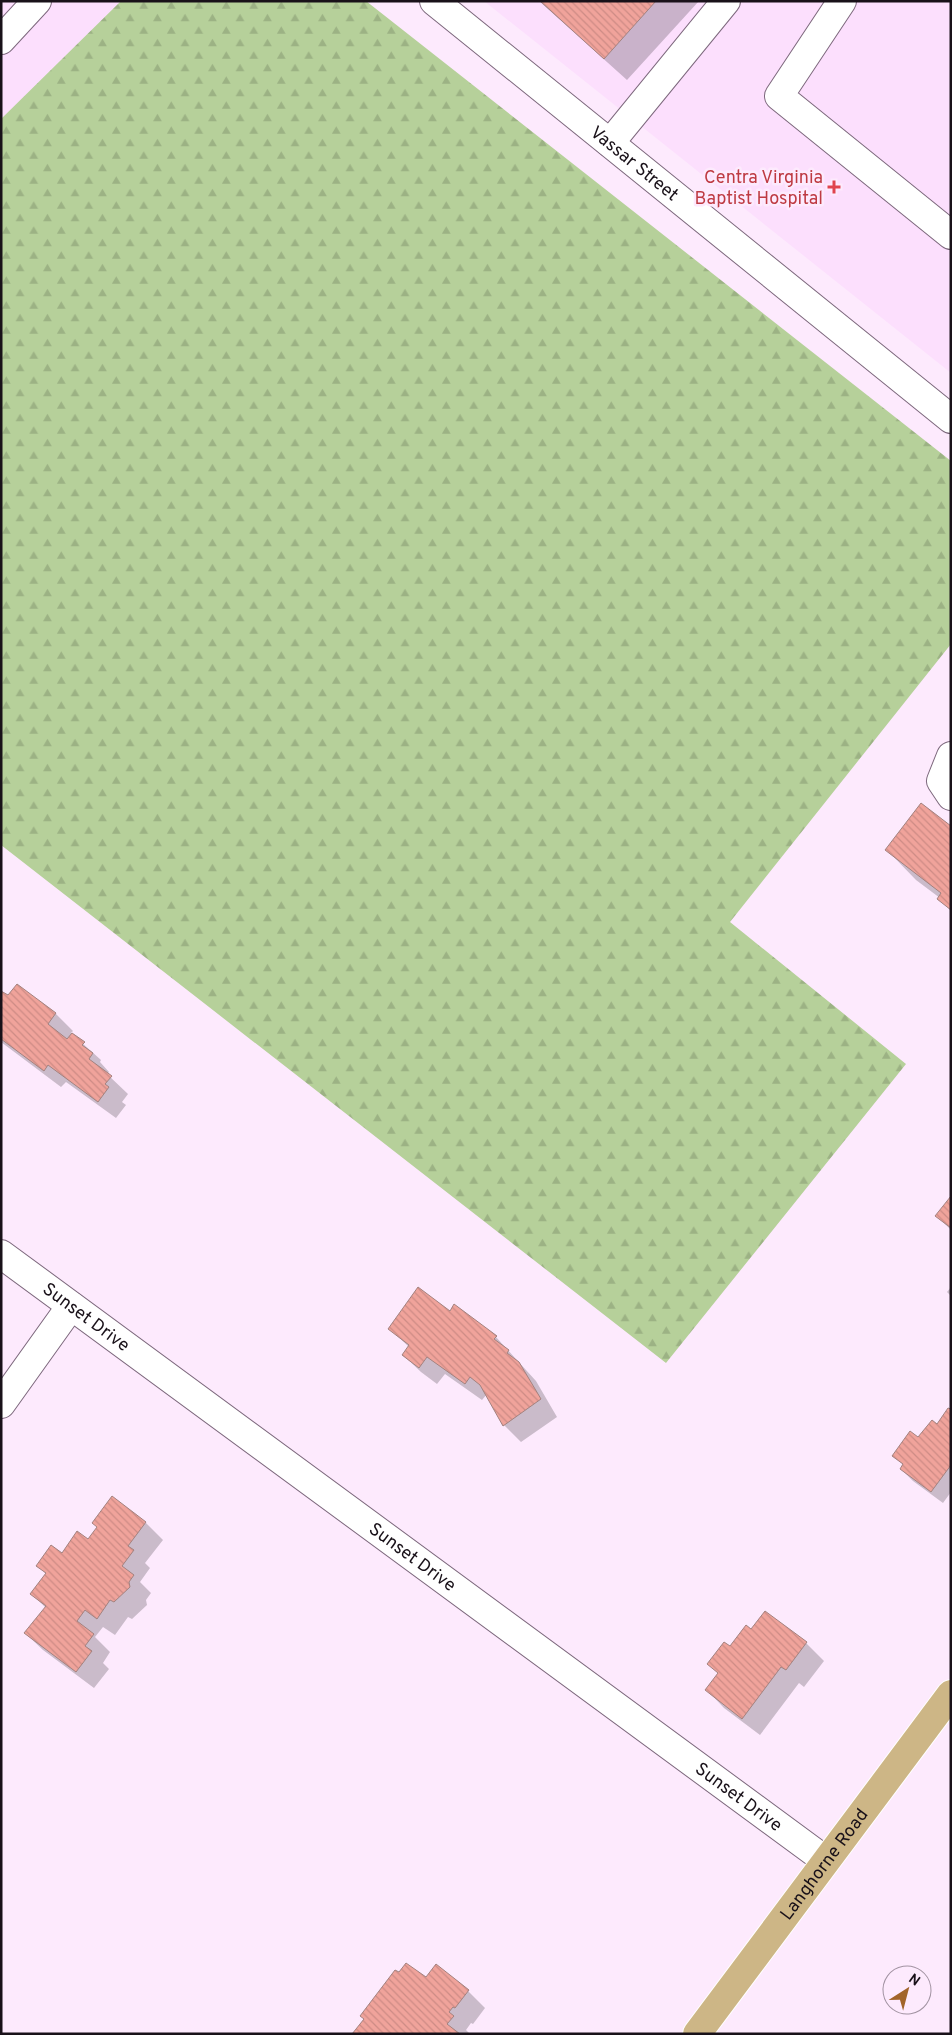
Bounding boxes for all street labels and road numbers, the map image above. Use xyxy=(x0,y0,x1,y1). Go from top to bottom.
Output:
street label: Vassar Street xyxy=(585,122,683,207)
street label: Sunset Drive xyxy=(37,1278,134,1358)
street label: Sunset Drive xyxy=(364,1518,460,1598)
street label: Sunset Drive xyxy=(690,1758,786,1838)
street label: Langhorne Road xyxy=(776,1805,874,1925)

